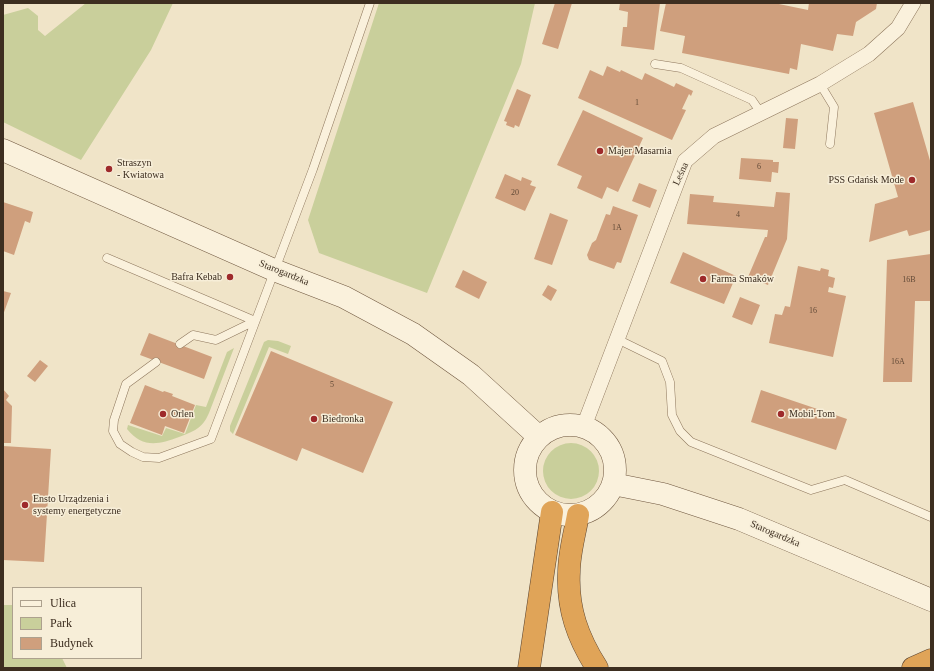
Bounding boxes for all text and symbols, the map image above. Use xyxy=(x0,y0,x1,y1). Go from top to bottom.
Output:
house number: 1 xyxy=(635,98,639,108)
place label: Majer Masarnia xyxy=(608,145,672,157)
marker: Majer Masarnia xyxy=(595,146,605,156)
place label: Straszyn - Kwiatowa xyxy=(117,157,164,180)
street label: Leśna xyxy=(671,161,691,187)
house number: 6 xyxy=(757,162,761,172)
marker: Straszyn - Kwiatowa xyxy=(104,164,114,174)
place label: PSS Gdańsk Mode xyxy=(828,174,904,186)
marker: PSS Gdańsk Mode xyxy=(907,175,917,185)
house number: 20 xyxy=(511,188,519,198)
house number: 4 xyxy=(736,210,740,220)
house number: 1A xyxy=(612,223,622,233)
street label: Starogardzka xyxy=(257,258,311,288)
place label: Bafra Kebab xyxy=(171,271,222,283)
marker: Bafra Kebab xyxy=(225,272,235,282)
place label: Farma Smaków xyxy=(711,273,774,285)
marker: Farma Smaków xyxy=(698,274,708,284)
house number: 16B xyxy=(902,275,916,285)
house number: 16 xyxy=(809,306,817,316)
house number: 16A xyxy=(891,357,905,367)
house number: 5 xyxy=(330,380,334,390)
place label: Orlen xyxy=(171,408,194,420)
place label: Mobil-Tom xyxy=(789,408,835,420)
marker: Orlen xyxy=(158,409,168,419)
marker: Mobil-Tom xyxy=(776,409,786,419)
place label: Biedronka xyxy=(322,413,364,425)
marker: Biedronka xyxy=(309,414,319,424)
place label: Ensto Urządzenia i systemy energetyczne xyxy=(33,493,121,516)
marker: Ensto Urządzenia i systemy energetyczne xyxy=(20,500,30,510)
street label: Starogardzka xyxy=(748,518,802,550)
legend xyxy=(12,587,142,659)
text: Ulica xyxy=(50,596,76,610)
text: Park xyxy=(50,616,72,630)
text: Budynek xyxy=(50,636,93,650)

